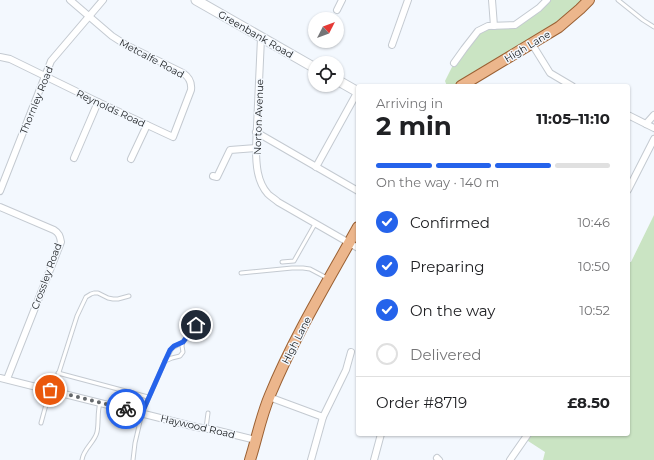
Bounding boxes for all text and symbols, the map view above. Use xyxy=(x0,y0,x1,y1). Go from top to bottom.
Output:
street label: Greenbank Road xyxy=(216,8,296,61)
north arrow xyxy=(308,12,344,48)
map controls xyxy=(308,12,344,92)
street label: High Lane xyxy=(502,28,553,65)
street label: Metcalfe Road xyxy=(117,36,187,81)
button: locate xyxy=(308,56,344,92)
street label: Thornley Road xyxy=(17,64,56,136)
street label: Norton Avenue xyxy=(251,79,266,155)
street label: Reynolds Road xyxy=(74,87,147,130)
text: Arriving in xyxy=(376,95,443,111)
text: 11:05–11:10 xyxy=(536,109,610,128)
text: 2 min xyxy=(376,110,452,142)
text: On the way · 140 m xyxy=(376,174,499,190)
icon: check xyxy=(376,211,398,233)
text: Confirmed xyxy=(410,213,490,232)
text: 10:46 xyxy=(577,214,610,230)
street label: Crossley Road xyxy=(28,241,65,311)
icon: check xyxy=(376,255,398,277)
text: Preparing xyxy=(410,257,485,276)
text: 10:50 xyxy=(578,258,610,274)
icon: check xyxy=(376,299,398,321)
text: On the way xyxy=(410,301,495,320)
text: 10:52 xyxy=(579,302,610,318)
pin xyxy=(179,308,213,342)
icon: home xyxy=(185,314,207,336)
street label: High Lane xyxy=(279,314,314,366)
text: Delivered xyxy=(410,345,482,364)
pin xyxy=(33,373,67,407)
icon: bag xyxy=(39,379,61,401)
courier xyxy=(106,389,146,429)
text: Order #8719 xyxy=(376,393,467,412)
text: £8.50 xyxy=(567,393,610,412)
icon: bike xyxy=(115,398,137,420)
street label: Haywood Road xyxy=(159,412,236,441)

